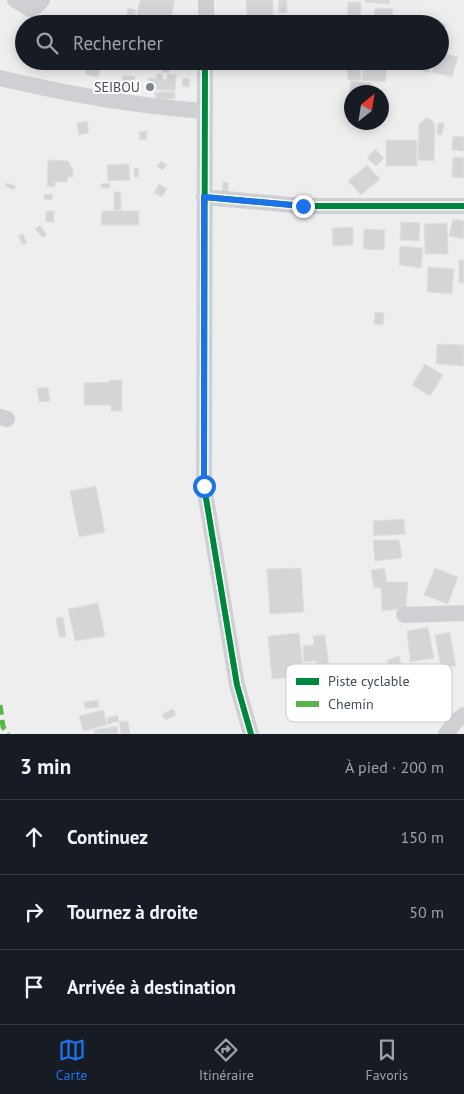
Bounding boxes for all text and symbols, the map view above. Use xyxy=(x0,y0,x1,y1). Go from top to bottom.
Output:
search box xyxy=(15,15,449,70)
icon: search xyxy=(33,29,61,57)
text: Rechercher xyxy=(73,31,163,55)
place label: SEIBOU xyxy=(94,78,140,96)
marker: SEIBOU xyxy=(144,81,156,93)
north arrow xyxy=(344,85,389,130)
route end xyxy=(292,195,315,218)
route start xyxy=(193,475,216,498)
legend xyxy=(286,664,452,722)
text: Piste cyclable xyxy=(328,672,410,690)
text: Chemin xyxy=(328,695,374,713)
text: 3 min xyxy=(20,753,71,780)
text: À pied · 200 m xyxy=(345,757,444,777)
icon: ahead xyxy=(20,823,48,851)
text: Continuez xyxy=(67,825,148,849)
text: 150 m xyxy=(401,827,444,847)
icon: right xyxy=(20,898,48,926)
text: Tournez à droite xyxy=(67,900,198,924)
text: 50 m xyxy=(409,902,444,922)
icon: arrive xyxy=(20,973,48,1001)
text: Arrivée à destination xyxy=(67,975,236,999)
tab: Carte xyxy=(56,1036,87,1084)
tab: Itinéraire xyxy=(199,1036,254,1084)
tab: Favoris xyxy=(365,1036,408,1084)

